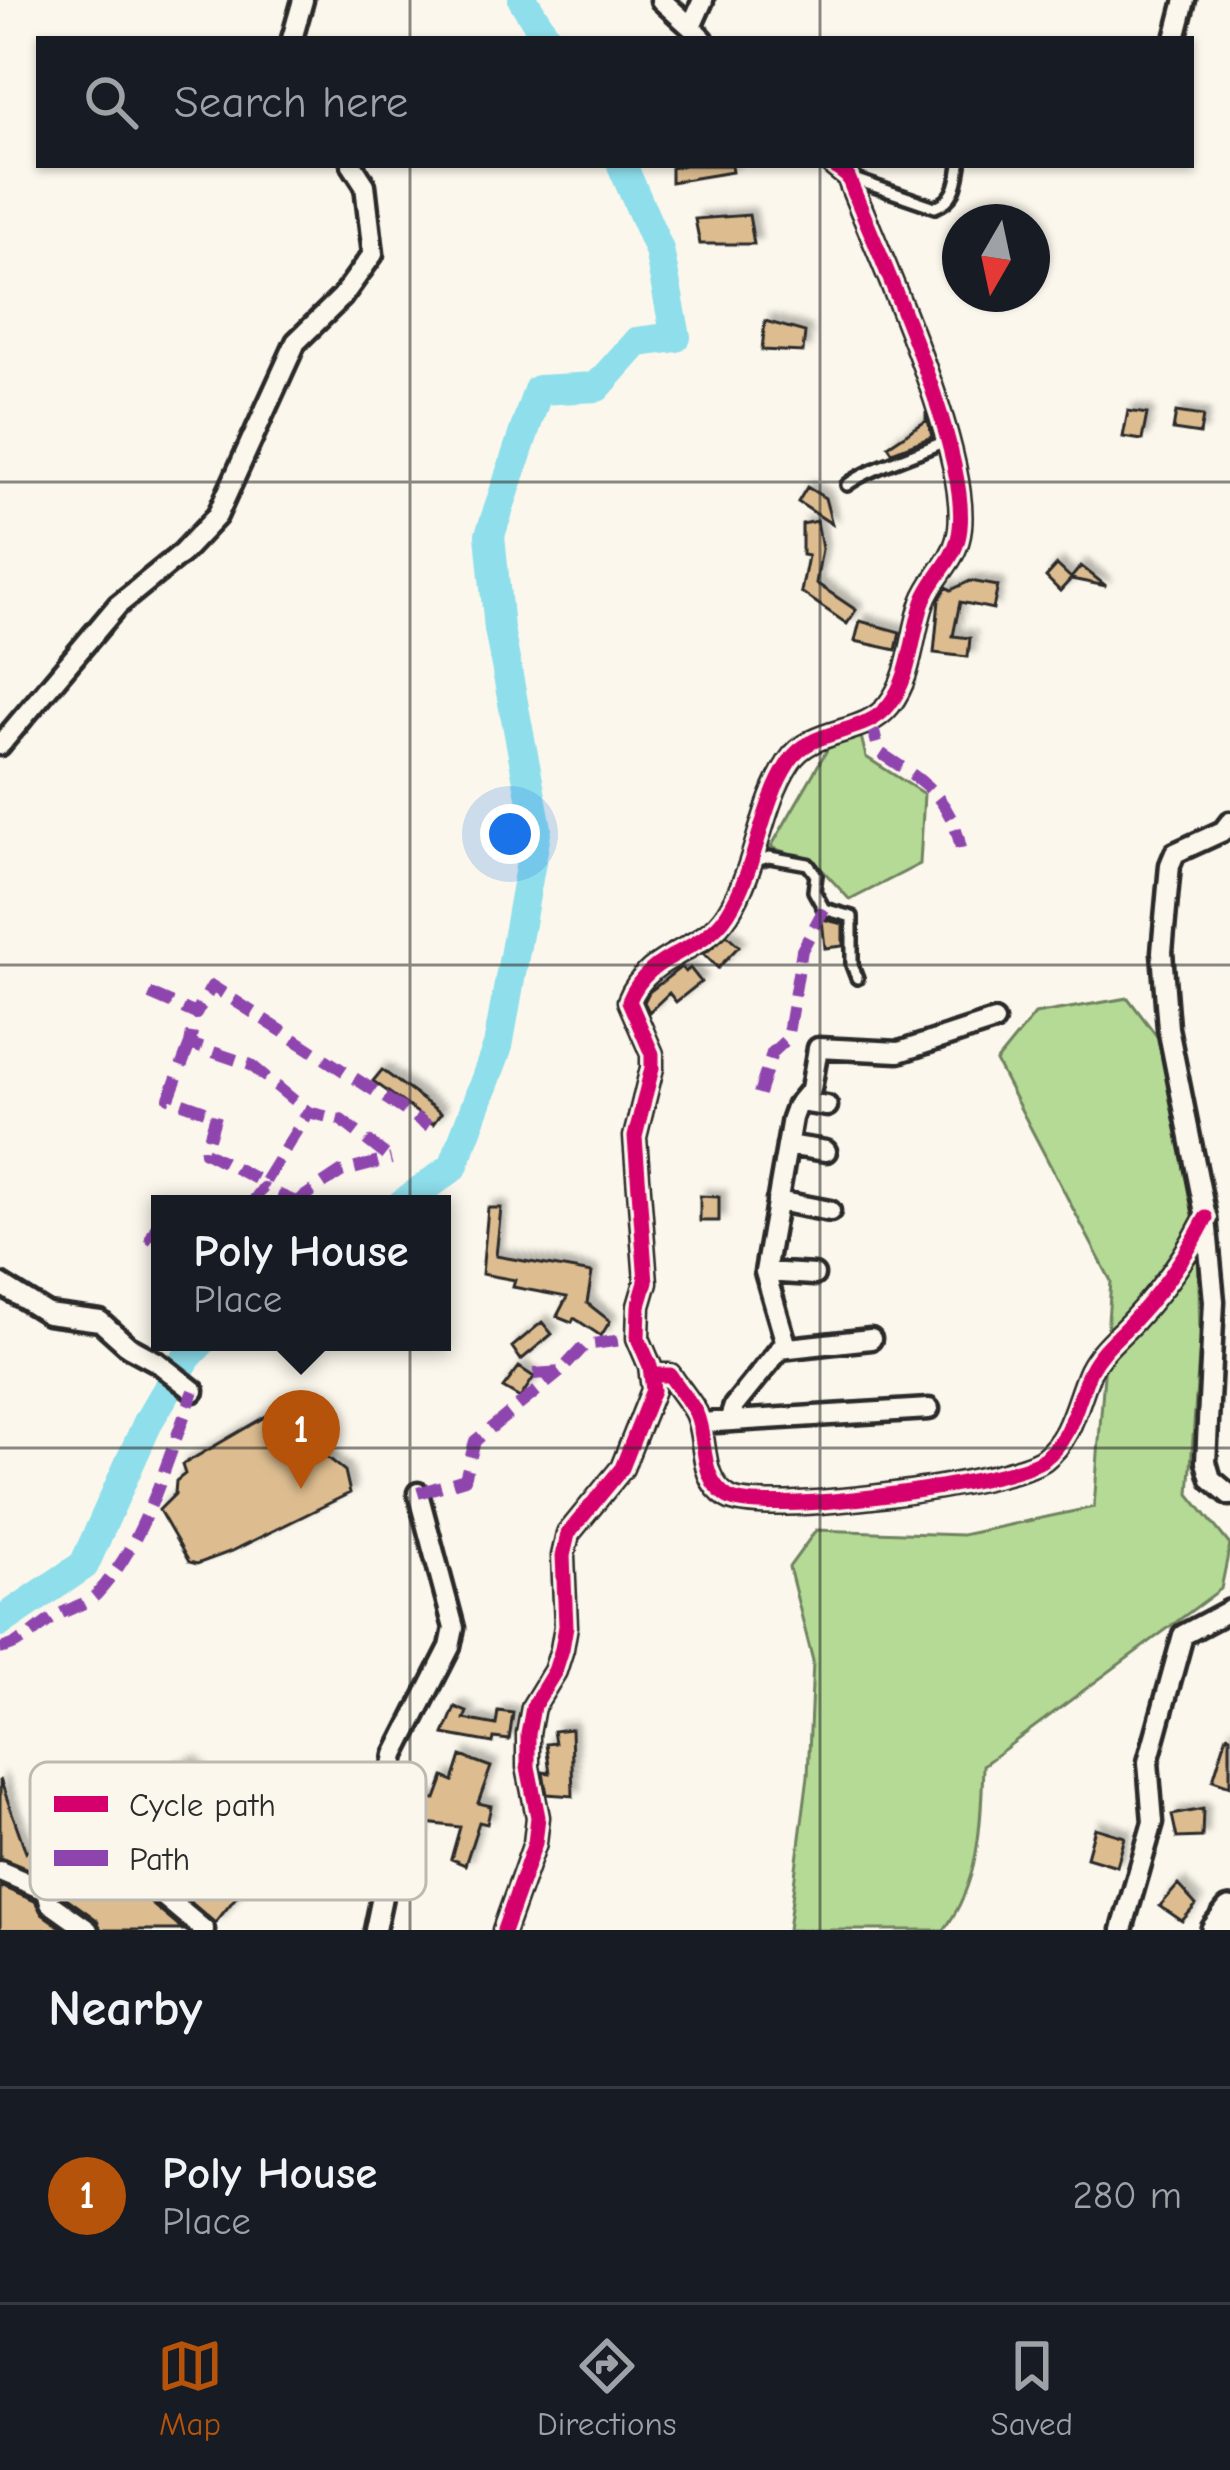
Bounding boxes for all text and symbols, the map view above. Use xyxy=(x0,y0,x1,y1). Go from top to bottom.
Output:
search box xyxy=(36,36,1194,168)
icon: search xyxy=(78,69,144,135)
text: Search here xyxy=(174,76,408,128)
north arrow xyxy=(942,204,1050,312)
your location xyxy=(480,804,540,864)
popup xyxy=(151,1195,451,1351)
text: Poly House xyxy=(193,1225,409,1277)
text: Place xyxy=(193,1277,282,1322)
pin: 1 xyxy=(262,1390,340,1489)
legend xyxy=(30,1762,426,1900)
text: Cycle path xyxy=(129,1786,276,1824)
text: Path xyxy=(129,1840,190,1878)
text: Nearby xyxy=(48,1979,202,2038)
text: Poly House xyxy=(162,2147,377,2199)
text: 1 xyxy=(79,2173,95,2218)
text: 280 m xyxy=(1072,2173,1182,2218)
text: Place xyxy=(162,2199,251,2244)
tab: Map xyxy=(157,2333,223,2443)
tab: Directions xyxy=(537,2333,677,2443)
tab: Saved xyxy=(991,2333,1073,2443)

